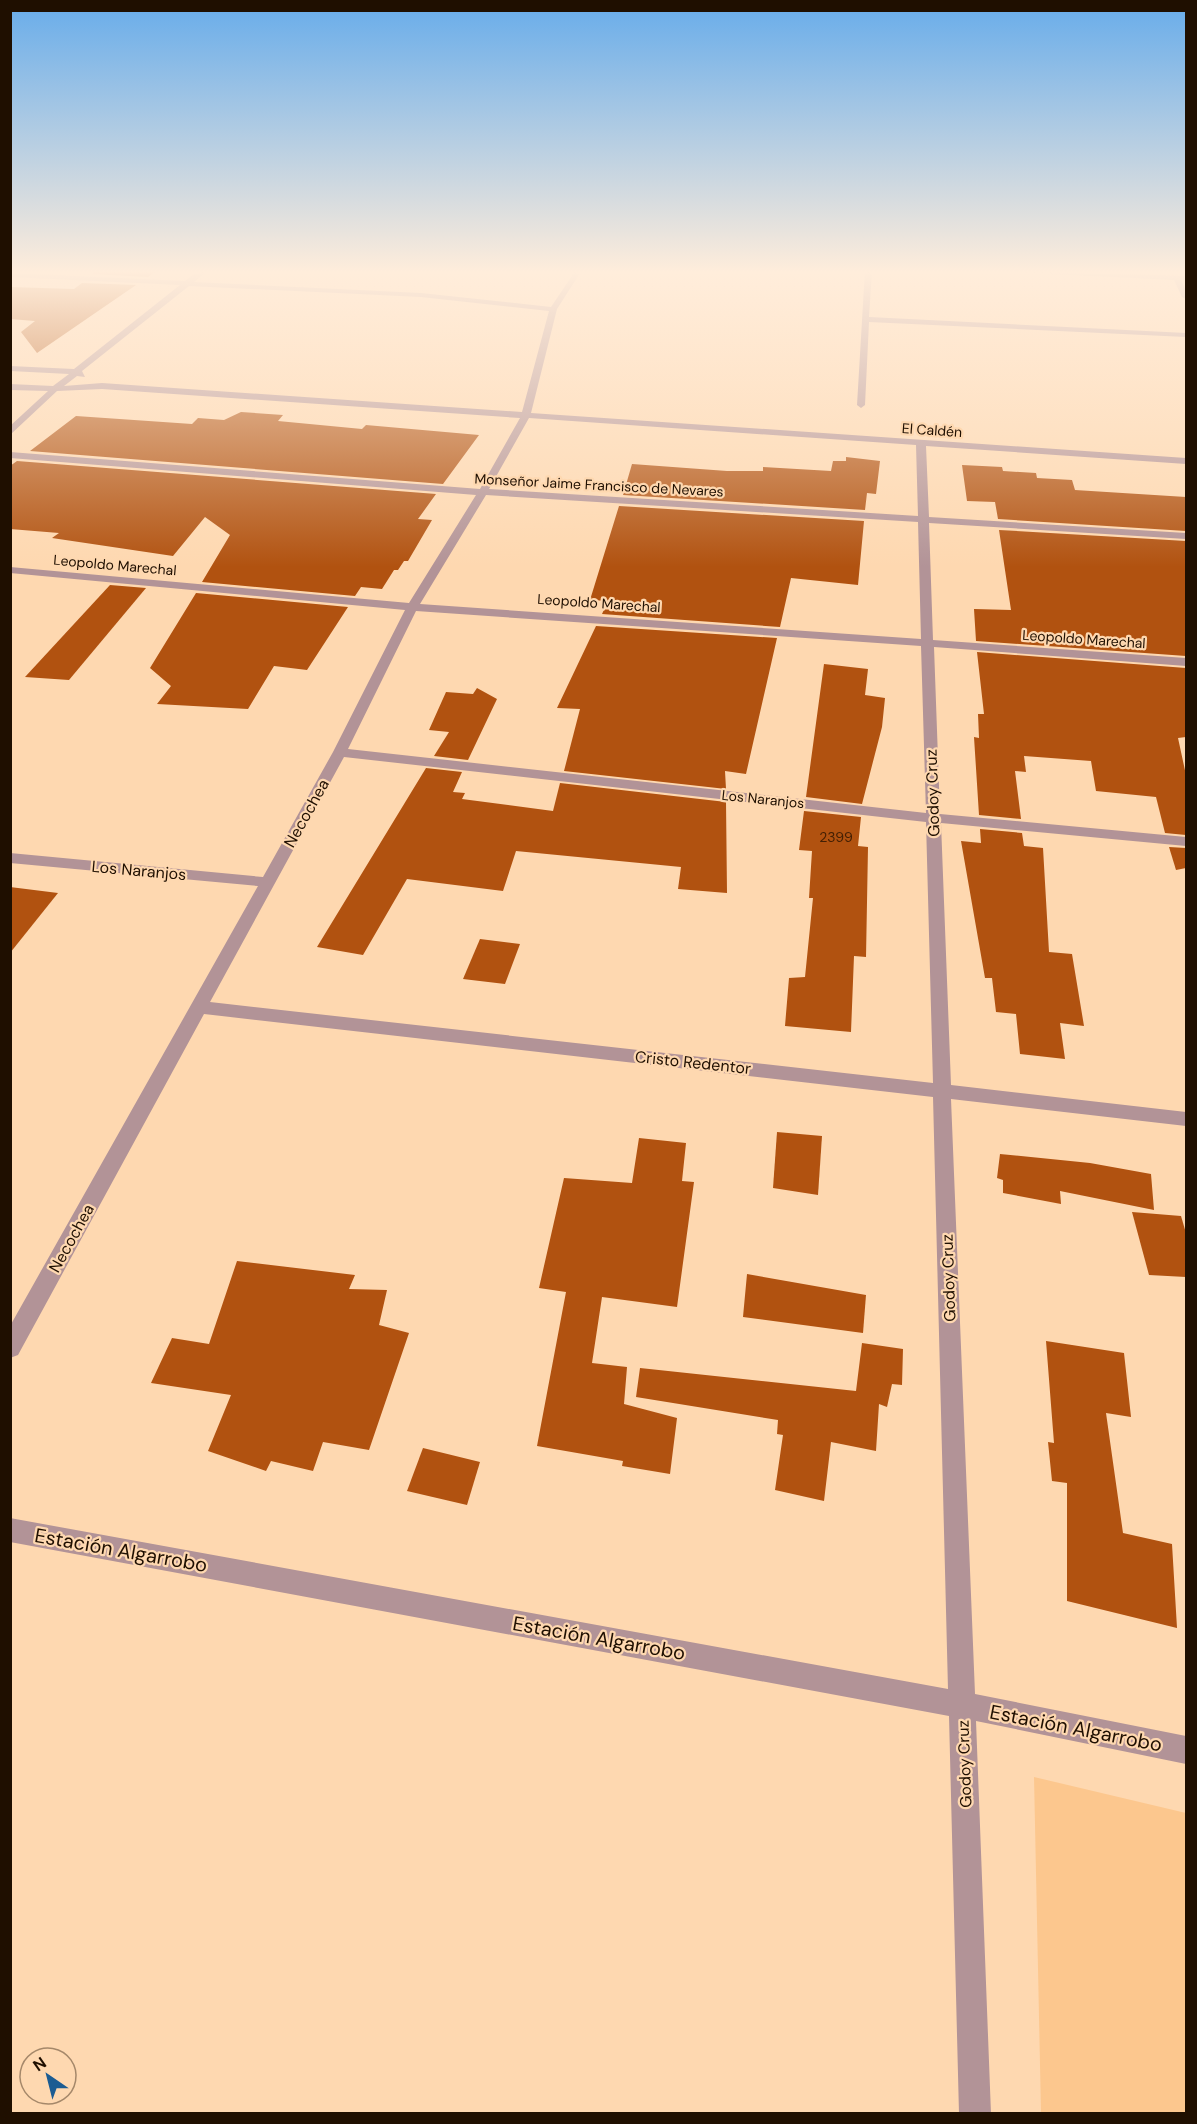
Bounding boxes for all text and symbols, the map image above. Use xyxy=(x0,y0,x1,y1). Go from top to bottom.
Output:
street label: El Caldén xyxy=(901,419,963,441)
street label: Monseñor Jaime Francisco de Nevares xyxy=(474,469,724,501)
street label: Leopoldo Marechal xyxy=(53,551,177,579)
street label: Leopoldo Marechal xyxy=(537,590,661,616)
street label: Leopoldo Marechal xyxy=(1022,626,1146,652)
street label: Godoy Cruz xyxy=(920,749,945,837)
street label: Necochea xyxy=(279,775,334,851)
street label: Los Naranjos xyxy=(721,786,805,812)
house number: 2399 xyxy=(819,828,853,846)
street label: Los Naranjos xyxy=(91,856,187,885)
street label: Cristo Redentor xyxy=(634,1046,752,1079)
street label: Necochea xyxy=(44,1200,99,1276)
street label: Godoy Cruz xyxy=(936,1234,961,1322)
street label: Estación Algarrobo xyxy=(33,1522,209,1578)
street label: Estación Algarrobo xyxy=(511,1610,687,1666)
street label: Estación Algarrobo xyxy=(988,1699,1164,1757)
street label: Godoy Cruz xyxy=(952,1720,977,1808)
north arrow xyxy=(18,2046,78,2106)
text: N xyxy=(29,2052,50,2076)

